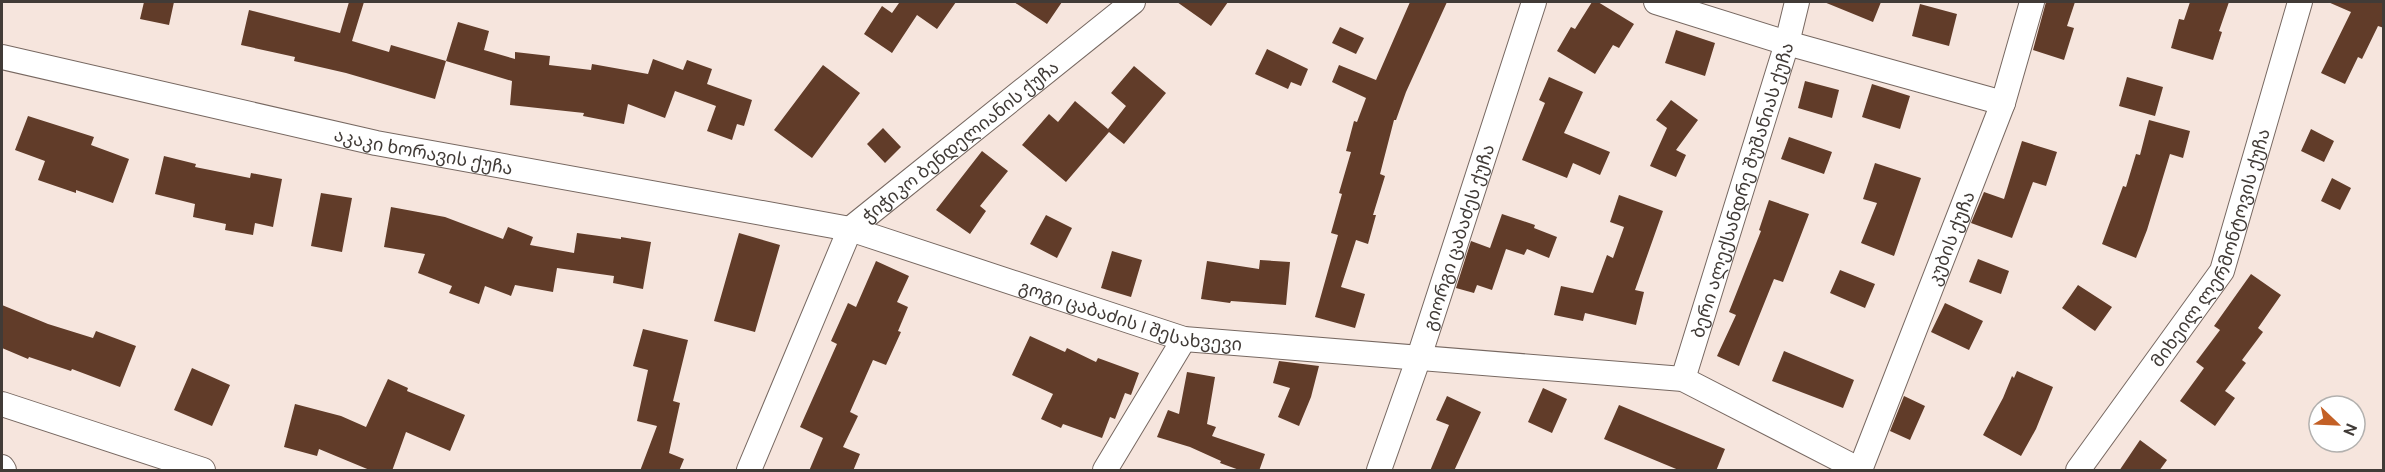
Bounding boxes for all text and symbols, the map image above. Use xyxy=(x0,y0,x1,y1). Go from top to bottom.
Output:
street label: ბერი ალექსანდრე შუშანიას ქუჩა xyxy=(1686,40,1797,340)
street label: ჭიჭიკო ბენდელიანის ქუჩა xyxy=(857,56,1062,227)
street label: აკაკი ხორავის ქუჩა xyxy=(332,124,515,178)
street label: მიხეილ ლერმონტოვის ქუჩა xyxy=(2146,126,2273,370)
street label: გიორგი ცაბაძეს ქუჩა xyxy=(1418,141,1497,333)
street label: კუბის ქუჩა xyxy=(1923,188,1978,289)
street label: გოგი ცაბაძის I შესახვევი xyxy=(1016,276,1243,355)
north arrow xyxy=(2307,394,2367,454)
text: N xyxy=(2340,421,2361,439)

